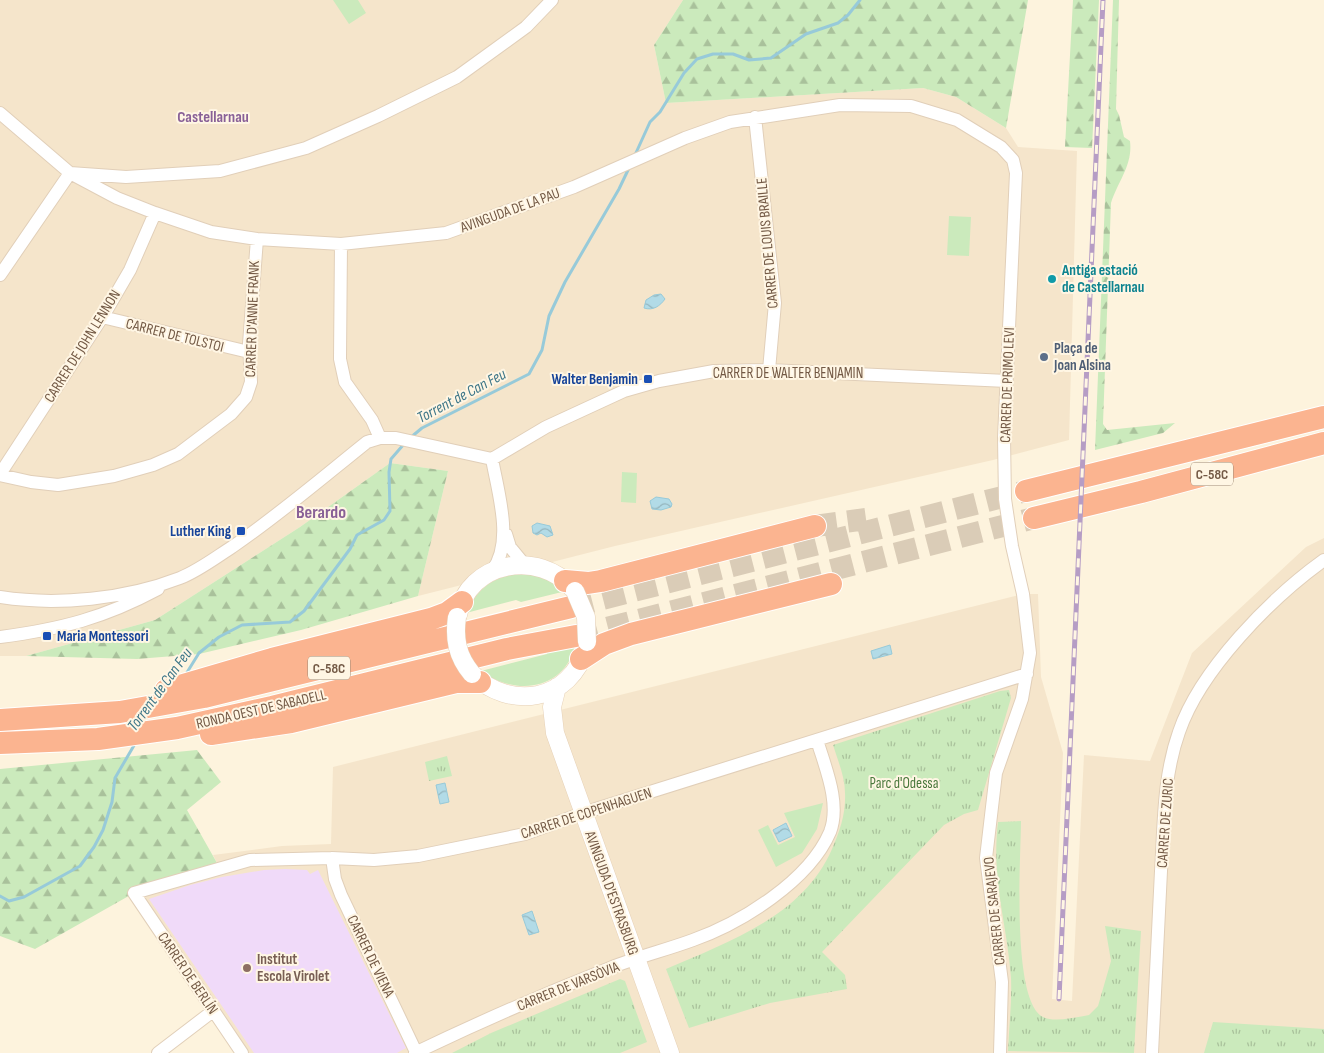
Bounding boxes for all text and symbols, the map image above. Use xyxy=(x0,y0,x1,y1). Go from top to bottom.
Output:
district label: Castellarnau xyxy=(177,108,249,127)
street label: CARRER DE LOUIS BRAILLE xyxy=(752,177,783,309)
street label: AVINGUDA DE LA PAU xyxy=(457,184,563,238)
street label: CARRER D'ANNE FRANK xyxy=(241,260,264,378)
place label: Antiga estació de Castellarnau xyxy=(1061,261,1144,297)
marker: Antiga estació de Castellarnau xyxy=(1046,273,1058,285)
street label: CARRER DE JOHN LENNON xyxy=(40,286,125,406)
street label: CARRER DE TOLSTOI xyxy=(124,314,226,357)
street label: CARRER DE PRIMO LEVI xyxy=(996,327,1019,443)
place label: Plaça de Joan Alsina xyxy=(1053,339,1111,375)
marker: Plaça de Joan Alsina xyxy=(1038,351,1050,363)
street label: CARRER DE WALTER BENJAMIN xyxy=(713,364,863,383)
water label: Torrent de Can Feu xyxy=(414,365,510,428)
place label: Walter Benjamin xyxy=(552,370,638,389)
marker: Walter Benjamin xyxy=(642,373,654,385)
road number: C-58C xyxy=(1191,462,1233,486)
district label: Berardo xyxy=(296,502,346,523)
place label: Luther King xyxy=(170,522,232,541)
marker: Luther King xyxy=(235,525,247,537)
place label: Maria Montessori xyxy=(57,627,148,646)
marker: Maria Montessori xyxy=(41,630,53,642)
water label: Torrent de Can Feu xyxy=(124,644,197,735)
road number: C-58C xyxy=(308,656,350,680)
street label: RONDA OEST DE SABADELL xyxy=(194,685,328,734)
park label: Parc d'Odessa xyxy=(870,774,939,793)
street label: CARRER DE ZURIC xyxy=(1153,778,1178,869)
street label: CARRER DE COPENHAGUEN xyxy=(518,783,654,844)
street label: AVINGUDA D'ESTRASBURG xyxy=(580,828,643,958)
street label: CARRER DE SARAJEVO xyxy=(979,856,1010,966)
street label: CARRER DE VIENA xyxy=(342,912,399,1001)
street label: CARRER DE BERLÍN xyxy=(153,929,222,1018)
place label: Institut Escola Virolet xyxy=(257,950,329,986)
street label: CARRER DE VARSÒVIA xyxy=(514,957,623,1016)
marker: Institut Escola Virolet xyxy=(241,962,253,974)

